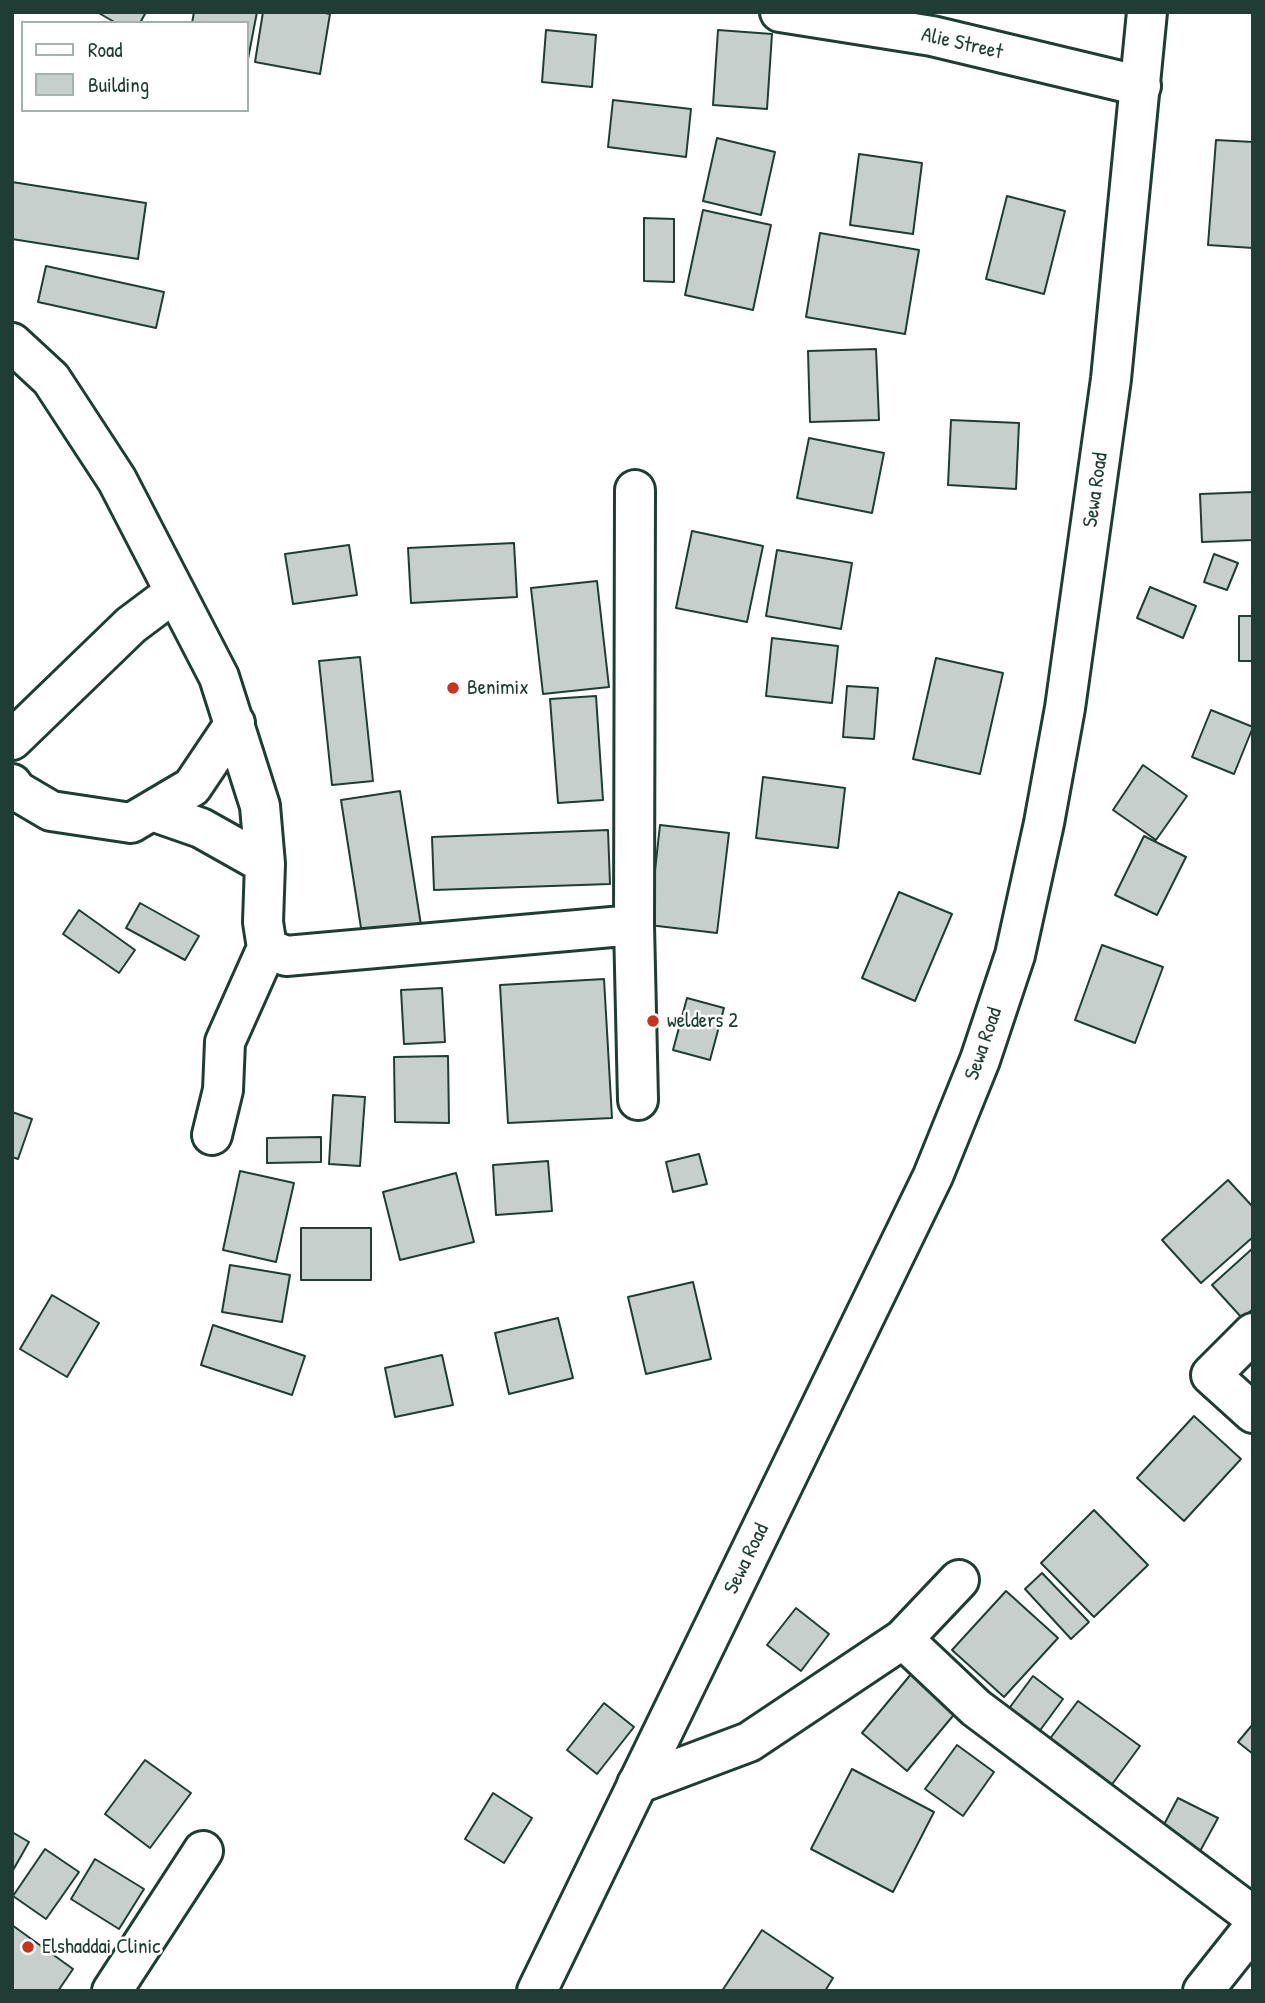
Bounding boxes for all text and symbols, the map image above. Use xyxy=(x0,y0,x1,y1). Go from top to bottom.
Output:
legend xyxy=(21,21,248,112)
street label: Alie Street xyxy=(919,22,1005,66)
text: Road xyxy=(88,35,122,64)
text: Building xyxy=(88,70,149,99)
street label: Sewa Road xyxy=(1078,451,1114,529)
place label: Benimix xyxy=(467,675,529,701)
marker: Benimix xyxy=(445,680,461,696)
street label: Sewa Road xyxy=(960,1004,1008,1084)
place label: welders 2 xyxy=(667,1008,738,1034)
marker: welders 2 xyxy=(645,1013,661,1029)
street label: Sewa Road xyxy=(719,1520,775,1598)
place label: Elshaddai Clinic xyxy=(42,1934,160,1960)
marker: Elshaddai Clinic xyxy=(20,1939,36,1955)

